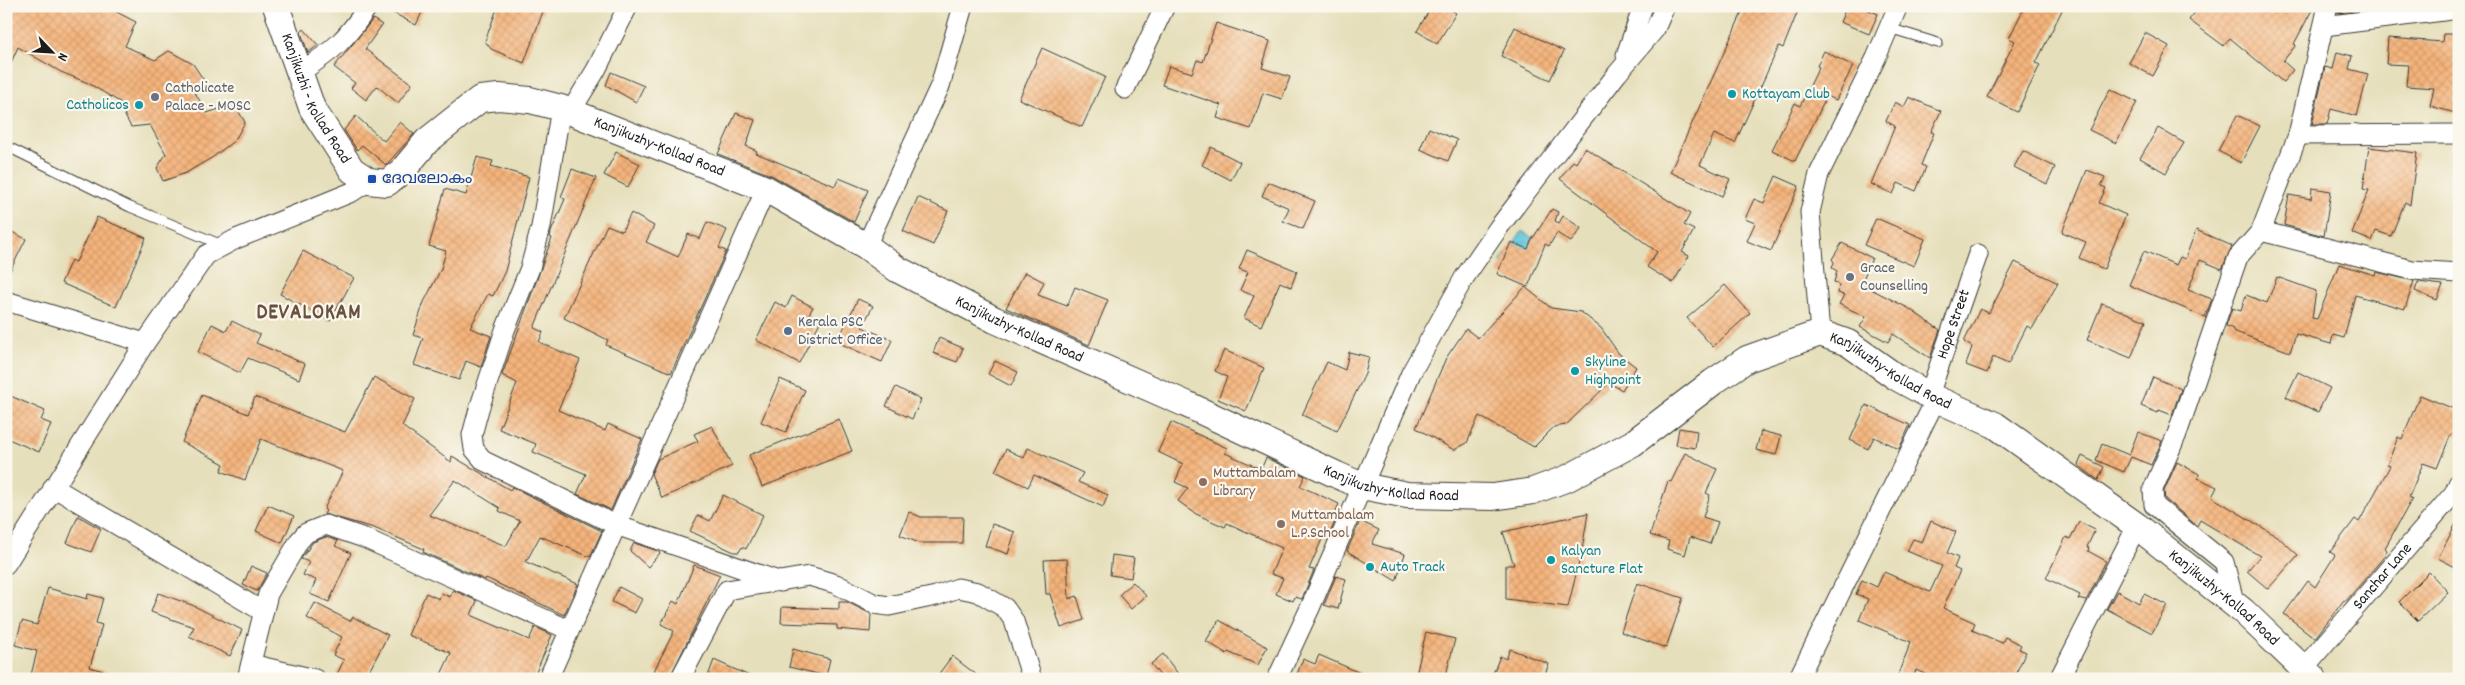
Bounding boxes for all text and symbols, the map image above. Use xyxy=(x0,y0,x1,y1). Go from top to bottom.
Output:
north arrow xyxy=(28,28,78,78)
street label: Kanjikuzhi - Kollad Road xyxy=(275,30,357,168)
text: N xyxy=(51,49,72,64)
place label: Catholicate Palace - MOSC xyxy=(165,77,251,118)
place label: Kottayam Club xyxy=(1742,83,1830,106)
marker: Kottayam Club xyxy=(1726,88,1738,100)
marker: Catholicate Palace - MOSC xyxy=(149,91,161,103)
place label: Catholicos xyxy=(66,94,129,117)
marker: Catholicos xyxy=(133,99,145,111)
street label: Kanjikuzhy-Kollad Road xyxy=(590,111,728,183)
place label: ദേവലോകം xyxy=(382,168,472,191)
marker: ദേവലോകം xyxy=(366,173,378,185)
place label: Grace Counselling xyxy=(1860,257,1928,298)
marker: Grace Counselling xyxy=(1844,271,1856,283)
street label: Hope Street xyxy=(1931,286,1976,362)
street label: Kanjikuzhy-Kollad Road xyxy=(951,290,1087,369)
district label: DEVALOKAM xyxy=(256,299,362,329)
place label: Kerala PSC District Office xyxy=(798,311,883,352)
marker: Kerala PSC District Office xyxy=(782,325,794,337)
street label: Kanjikuzhy-Kollad Road xyxy=(1826,326,1955,416)
place label: Skyline Highpoint xyxy=(1585,351,1641,392)
marker: Skyline Highpoint xyxy=(1569,365,1581,377)
street label: Kanjikuzhy-Kollad Road xyxy=(1319,459,1459,508)
place label: Muttambalam Library xyxy=(1213,462,1296,503)
marker: Muttambalam Library xyxy=(1197,476,1209,488)
place label: Muttambalam L.P.School xyxy=(1291,504,1374,545)
marker: Muttambalam L.P.School xyxy=(1275,518,1287,530)
street label: Sanchar Lane xyxy=(2347,538,2418,615)
place label: Kalyan Sancture Flat xyxy=(1561,540,1643,581)
street label: Kanjikuzhy-Kollad Road xyxy=(2163,544,2284,651)
marker: Kalyan Sancture Flat xyxy=(1545,554,1557,566)
place label: Auto Track xyxy=(1380,556,1445,579)
marker: Auto Track xyxy=(1364,561,1376,573)

